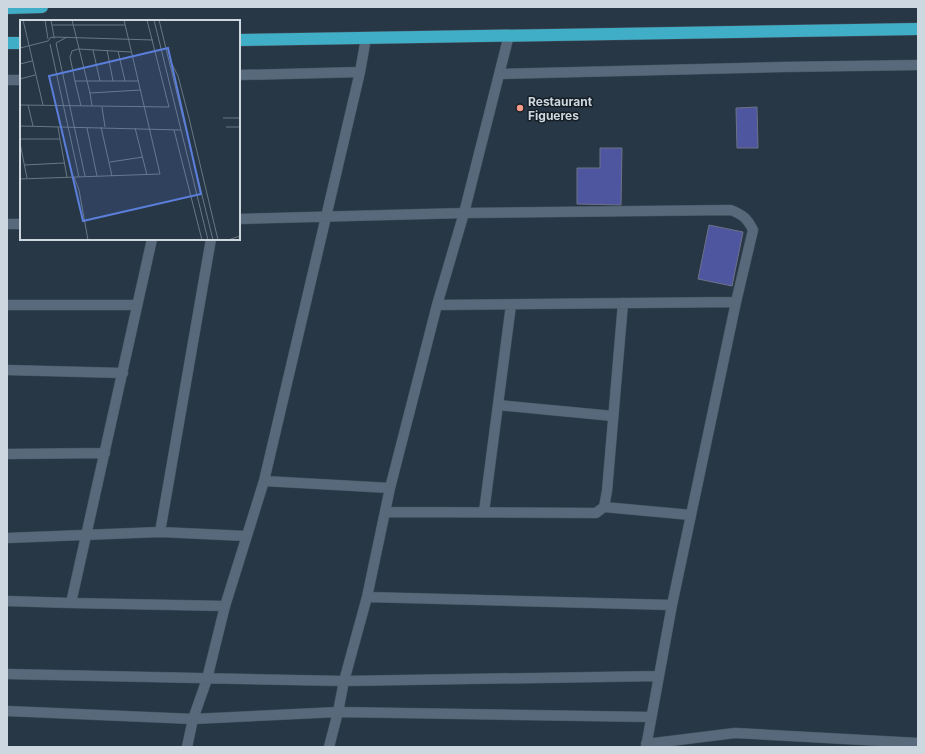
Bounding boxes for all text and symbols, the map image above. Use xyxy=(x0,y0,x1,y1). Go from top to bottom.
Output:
inset map xyxy=(20,20,240,240)
place label: Restaurant Figueres xyxy=(528,94,593,123)
marker: Restaurant Figueres xyxy=(515,103,525,113)

